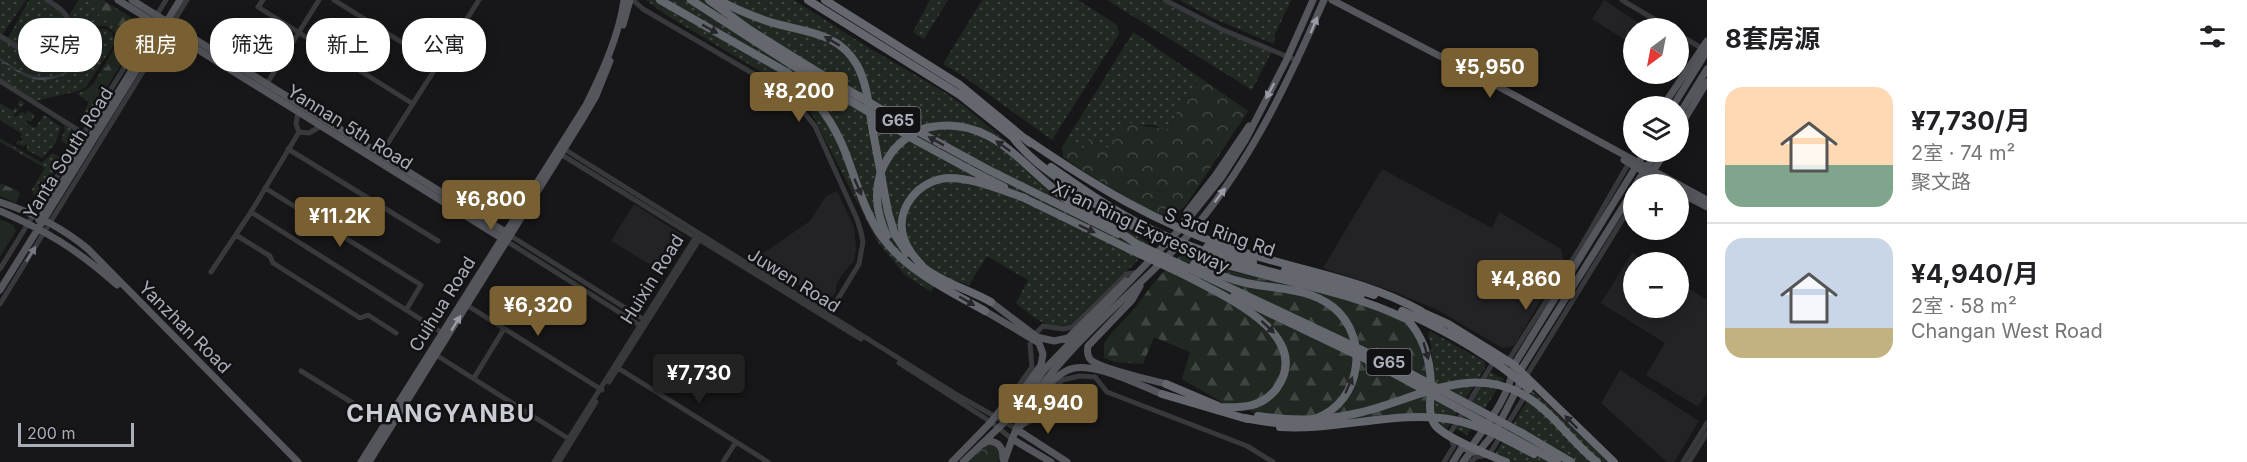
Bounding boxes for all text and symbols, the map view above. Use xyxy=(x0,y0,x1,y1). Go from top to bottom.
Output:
one-way arrow xyxy=(1309,16,1318,33)
chip: 买房 xyxy=(18,18,102,72)
chip: 租房 xyxy=(114,18,198,72)
chip: 筛选 xyxy=(210,18,294,72)
chip: 新上 xyxy=(306,18,390,72)
chip: 公寓 xyxy=(402,18,486,72)
north arrow xyxy=(1623,18,1689,84)
map controls xyxy=(1623,18,1689,318)
icon: filters xyxy=(2196,20,2229,53)
text: 8套房源 xyxy=(1725,23,1820,54)
one-way arrow xyxy=(702,24,719,34)
one-way arrow xyxy=(824,35,840,46)
pin: ¥5,950 xyxy=(1441,48,1539,99)
text: ¥5,950 xyxy=(1455,55,1525,79)
pin: ¥8,200 xyxy=(750,72,848,123)
text: ¥8,200 xyxy=(764,79,834,103)
street label: Yannan 5th Road xyxy=(283,80,417,174)
street label: Yanta South Road xyxy=(19,83,117,223)
one-way arrow xyxy=(1265,83,1275,100)
button: layers xyxy=(1623,96,1689,162)
text: ¥7,730/月 xyxy=(1911,105,2031,136)
road number: G65 xyxy=(876,107,920,133)
icon: home xyxy=(1773,111,1845,183)
one-way arrow xyxy=(927,136,944,146)
one-way arrow xyxy=(996,140,1011,152)
text: 2室 · 74 m² xyxy=(1911,141,2015,165)
text: 聚文路 xyxy=(1911,170,1971,194)
button: + xyxy=(1623,174,1689,240)
street label: Xi'an Ring Expressway xyxy=(1049,177,1233,277)
one-way arrow xyxy=(854,178,864,196)
pin: ¥6,800 xyxy=(442,180,540,231)
text: ¥6,800 xyxy=(456,187,526,211)
one-way arrow xyxy=(1213,187,1226,203)
pin: ¥11.2K xyxy=(291,197,389,248)
street label: S 3rd Ring Rd xyxy=(1162,203,1278,261)
text: ¥11.2K xyxy=(309,204,371,228)
one-way arrow xyxy=(1078,225,1095,234)
street label: Huixin Road xyxy=(616,230,688,328)
street label: Juwen Road xyxy=(744,243,844,317)
one-way arrow xyxy=(25,246,36,262)
button: − xyxy=(1623,252,1689,318)
street label: Cuihua Road xyxy=(404,253,480,355)
text: ¥4,940/月 xyxy=(1911,258,2039,289)
pin: ¥4,860 xyxy=(1477,260,1575,311)
icon: home xyxy=(1773,262,1845,334)
text: ¥4,860 xyxy=(1491,267,1561,291)
street label: Yanzhan Road xyxy=(135,277,235,377)
pin: ¥6,320 xyxy=(489,286,587,337)
text: ¥6,320 xyxy=(503,293,573,317)
text: 2室 · 58 m² xyxy=(1911,294,2017,318)
one-way arrow xyxy=(959,296,976,306)
one-way arrow xyxy=(450,315,461,332)
text: Changan West Road xyxy=(1911,319,2103,343)
one-way arrow xyxy=(1260,320,1275,334)
one-way arrow xyxy=(1421,342,1431,360)
road number: G65 xyxy=(1366,349,1412,375)
pin: ¥7,730 xyxy=(650,354,748,405)
text: ¥7,730 xyxy=(667,361,731,385)
one-way arrow xyxy=(1345,377,1354,394)
pin: ¥4,940 xyxy=(999,384,1097,435)
text: ¥4,940 xyxy=(1013,391,1083,415)
district label: CHANGYANBU xyxy=(346,399,536,428)
one-way arrow xyxy=(1565,415,1579,429)
scale bar xyxy=(18,420,134,448)
text: 200 m xyxy=(27,423,75,443)

